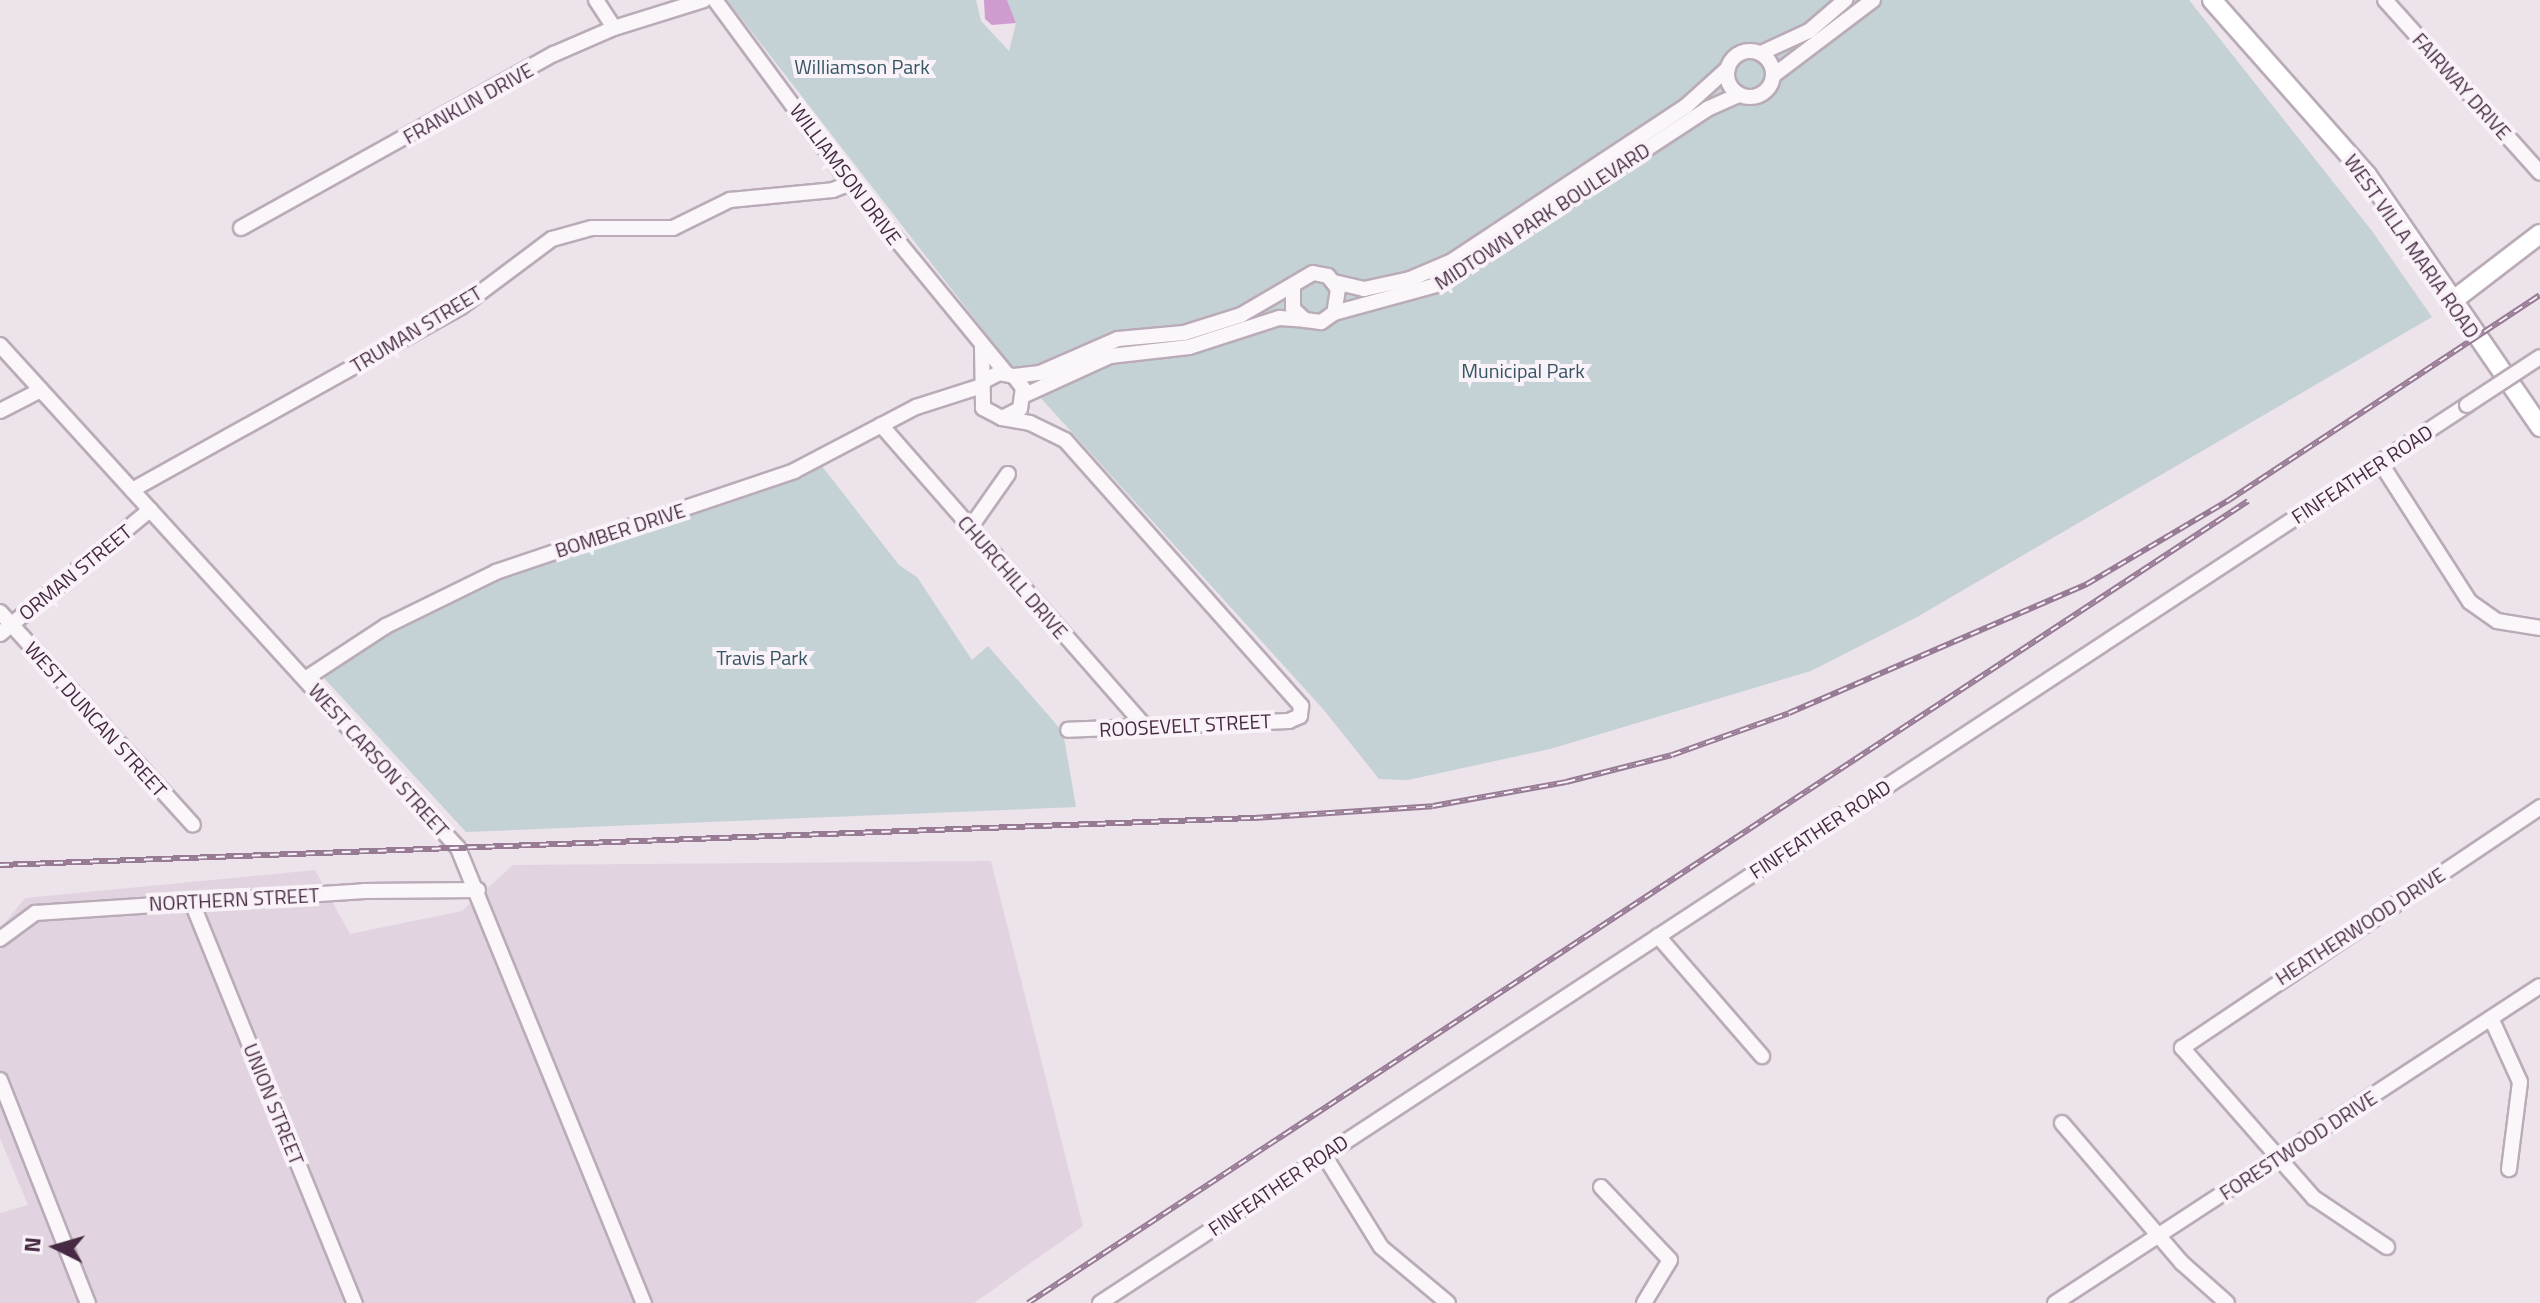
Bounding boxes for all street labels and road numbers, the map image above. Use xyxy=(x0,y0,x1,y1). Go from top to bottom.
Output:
street label: FAIRWAY DRIVE xyxy=(2408,28,2516,144)
street label: FRANKLIN DRIVE xyxy=(399,57,537,149)
street label: WILLIAMSON DRIVE xyxy=(785,99,907,249)
street label: MIDTOWN PARK BOULEVARD xyxy=(1430,137,1654,295)
street label: WEST VILLA MARIA ROAD xyxy=(2339,149,2485,343)
street label: TRUMAN STREET xyxy=(346,280,486,378)
street label: FINFEATHER ROAD xyxy=(2287,419,2437,529)
street label: BOMBER DRIVE xyxy=(552,498,688,562)
street label: CHURCHILL DRIVE xyxy=(953,511,1073,643)
street label: ORMAN STREET xyxy=(14,519,136,625)
street label: WEST DUNCAN STREET xyxy=(20,636,172,802)
street label: WEST CARSON STREET xyxy=(304,678,454,842)
street label: ROOSEVELT STREET xyxy=(1098,709,1272,741)
street label: FINFEATHER ROAD xyxy=(1745,774,1895,884)
street label: HEATHERWOOD DRIVE xyxy=(2271,862,2449,990)
street label: NORTHERN STREET xyxy=(148,883,320,915)
street label: UNION STREET xyxy=(239,1040,309,1168)
street label: FORESTWOOD DRIVE xyxy=(2215,1085,2381,1205)
street label: FINFEATHER ROAD xyxy=(1204,1129,1352,1241)

